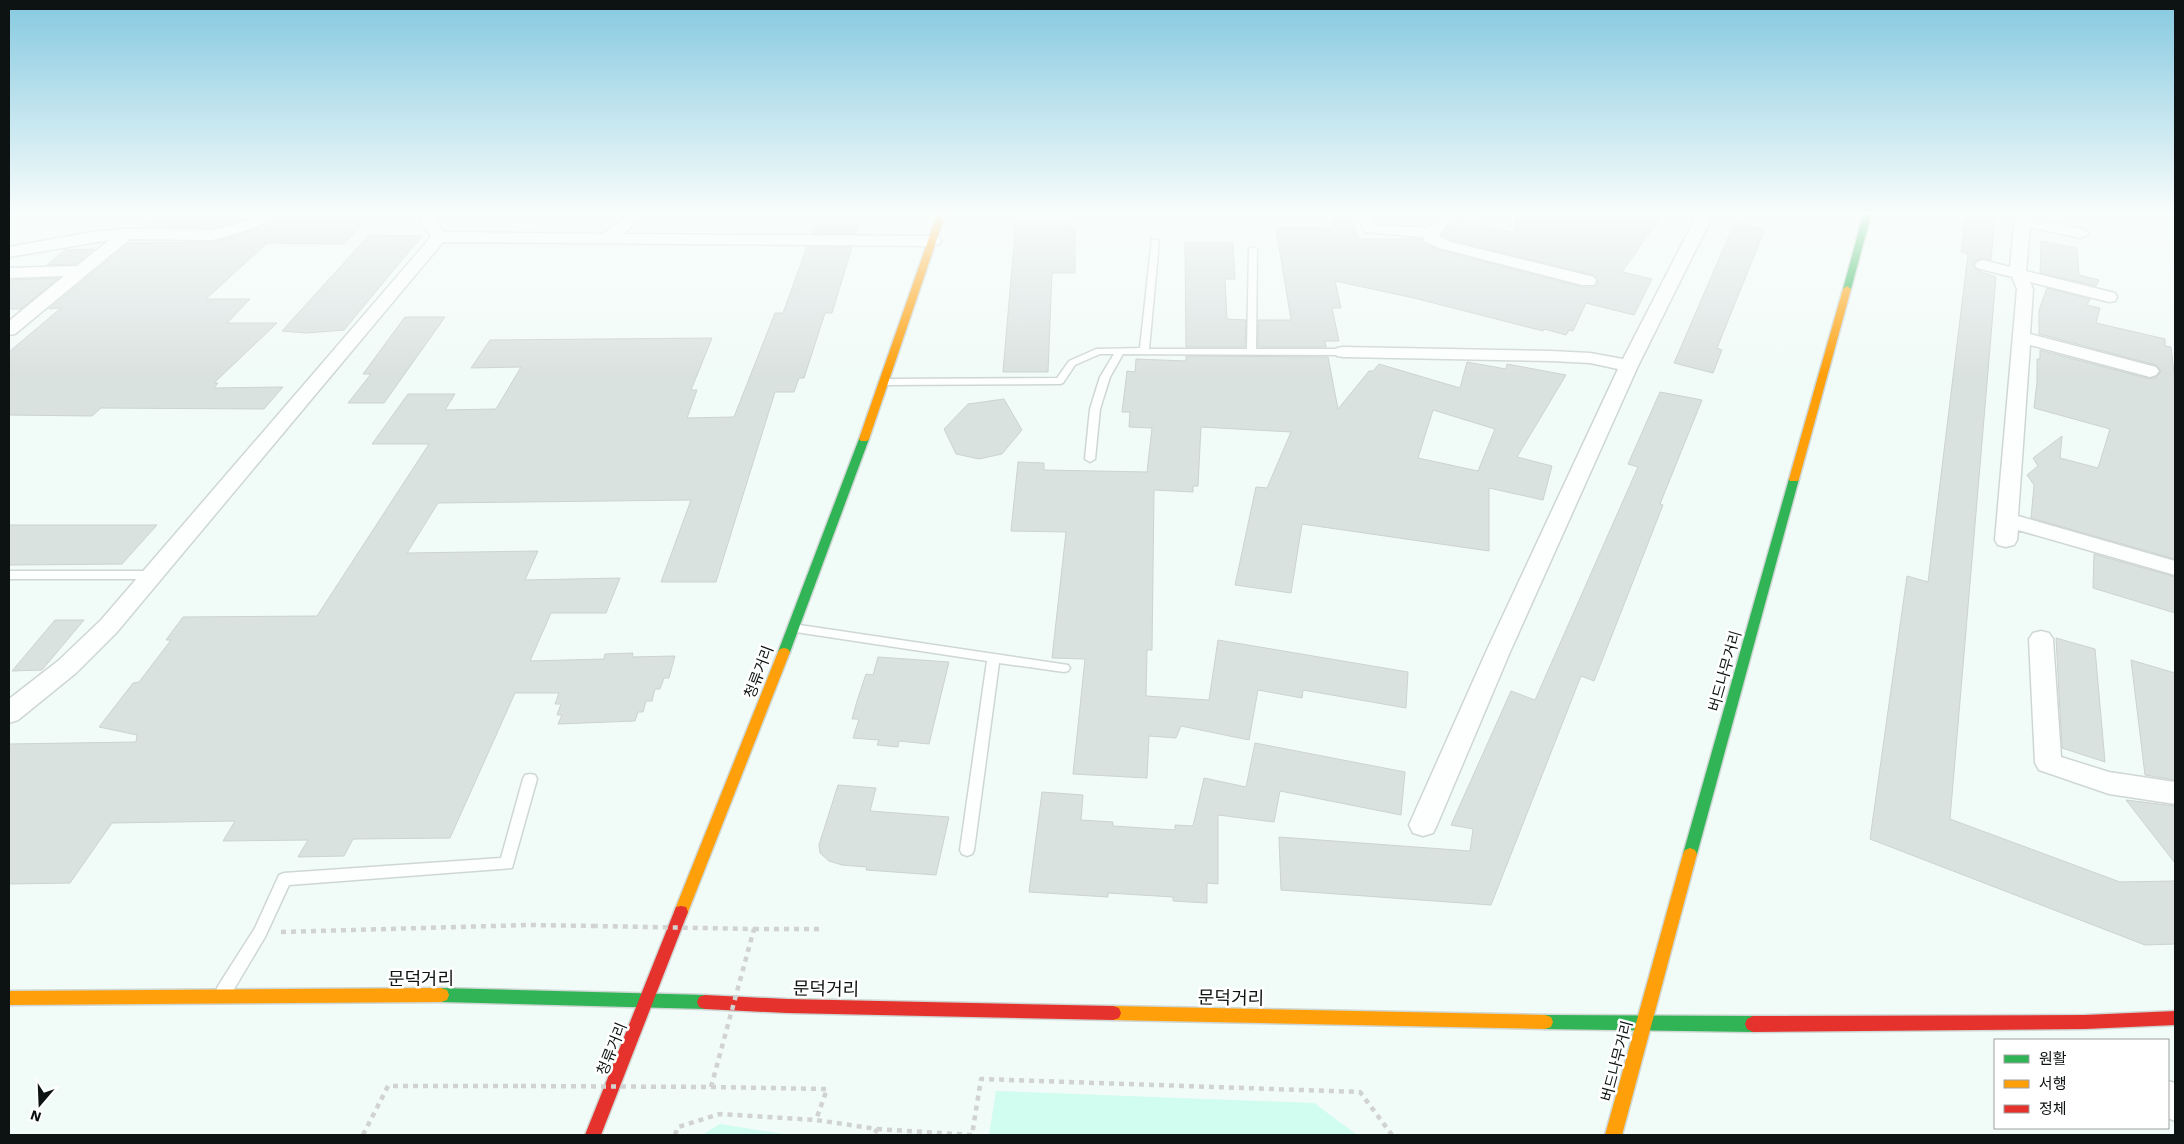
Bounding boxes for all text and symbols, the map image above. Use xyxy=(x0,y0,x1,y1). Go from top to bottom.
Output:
street label: 버드나무거리 xyxy=(1705,629,1745,713)
street label: 청류거리 xyxy=(741,643,777,701)
street label: 문덕거리 xyxy=(388,968,454,989)
street label: 문덕거리 xyxy=(793,977,859,1000)
street label: 문덕거리 xyxy=(1198,986,1264,1009)
street label: 버드나무거리 xyxy=(1598,1019,1636,1103)
street label: 청류거리 xyxy=(593,1020,631,1078)
legend xyxy=(1994,1039,2169,1129)
text: 원활 xyxy=(2039,1050,2067,1068)
text: 서행 xyxy=(2039,1075,2067,1093)
north arrow xyxy=(15,1079,65,1129)
text: 정체 xyxy=(2039,1100,2067,1118)
text: N xyxy=(28,1107,43,1126)

